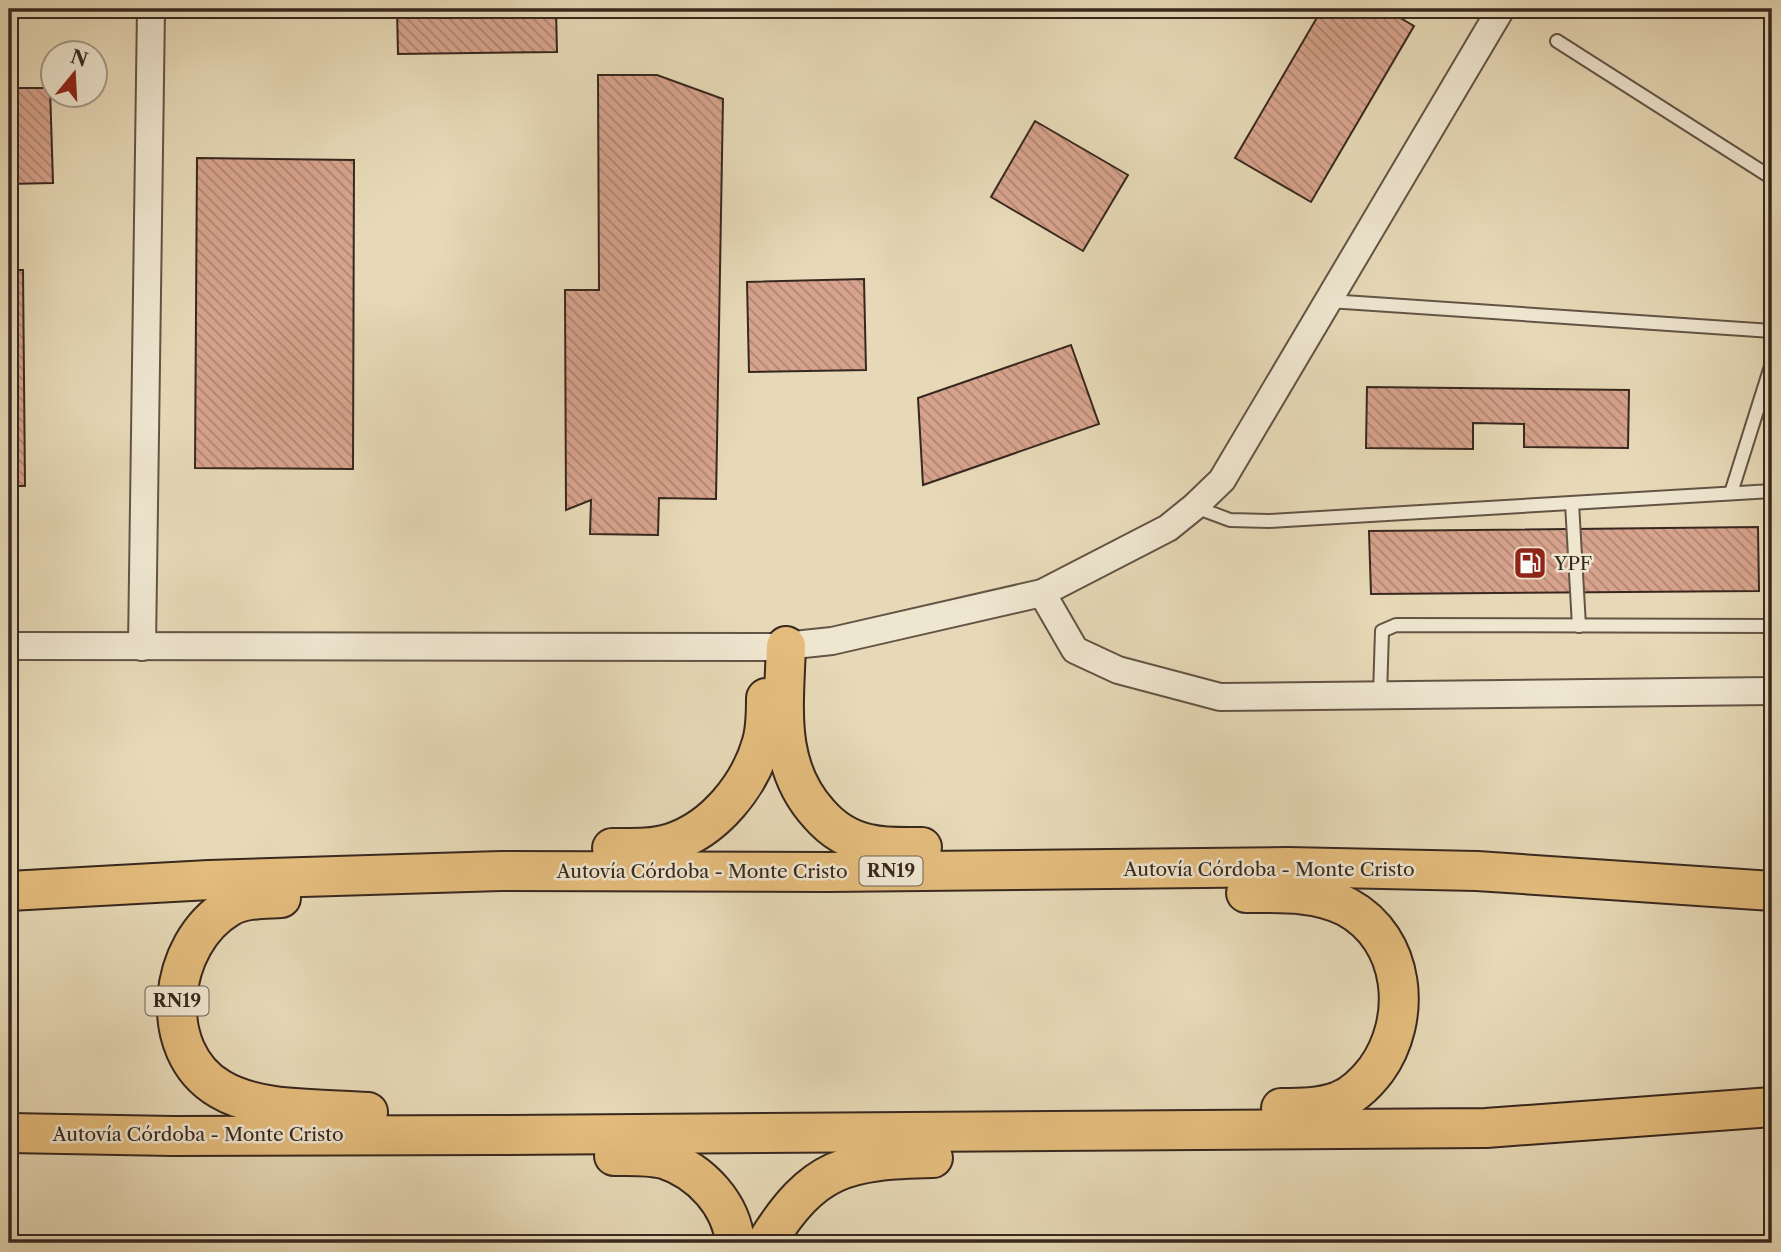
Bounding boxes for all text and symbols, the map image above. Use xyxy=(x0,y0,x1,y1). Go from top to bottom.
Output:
north arrow xyxy=(38,38,108,108)
text: N xyxy=(68,45,91,72)
fuel station icon: YPF xyxy=(1511,544,1549,582)
place label: YPF xyxy=(1553,552,1592,575)
road number: RN19 xyxy=(860,856,922,886)
street label: Autovía Córdoba - Monte Cristo xyxy=(1122,858,1415,881)
street label: Autovía Córdoba - Monte Cristo xyxy=(555,860,848,883)
road number: RN19 xyxy=(146,986,208,1016)
street label: Autovía Córdoba - Monte Cristo xyxy=(51,1123,344,1146)

